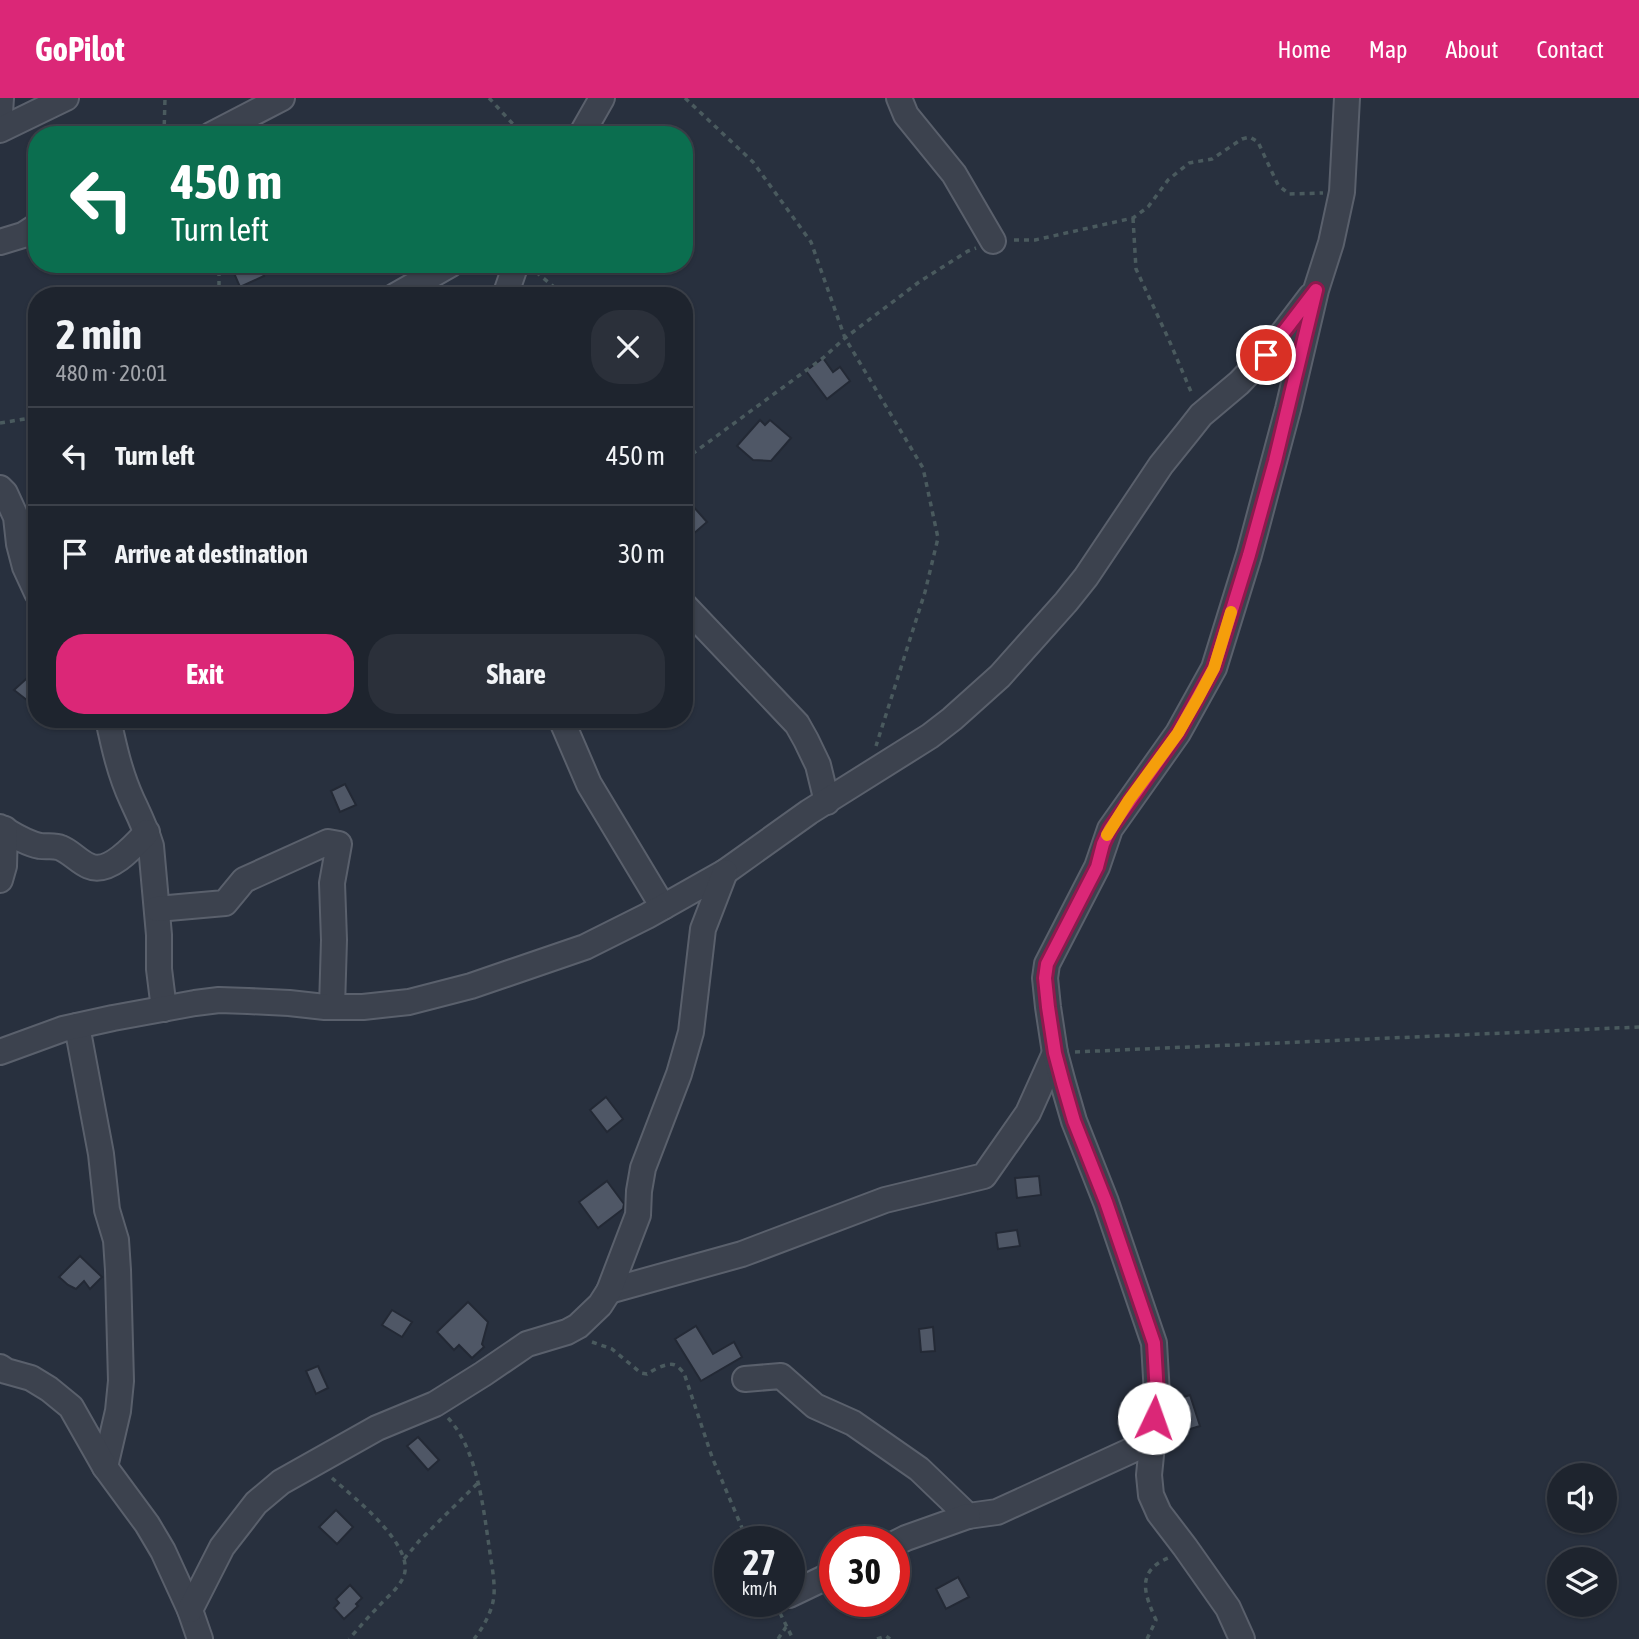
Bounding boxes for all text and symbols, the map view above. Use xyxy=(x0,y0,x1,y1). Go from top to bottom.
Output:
text: GoPilot xyxy=(35,30,125,68)
text: Home xyxy=(1277,36,1331,63)
text: Map xyxy=(1369,36,1407,63)
text: About xyxy=(1445,36,1498,63)
text: Contact xyxy=(1536,36,1604,63)
text: 450 m xyxy=(171,153,282,209)
icon: left xyxy=(56,154,147,245)
text: Turn left xyxy=(171,211,269,248)
text: 2 min xyxy=(56,310,142,358)
button: close xyxy=(591,310,665,384)
pin xyxy=(1236,325,1296,385)
icon: arrive xyxy=(1247,336,1285,374)
text: 480 m · 20:01 xyxy=(56,360,168,386)
icon: left xyxy=(56,437,94,475)
text: Turn left xyxy=(115,441,195,471)
text: 450 m xyxy=(606,441,665,471)
icon: arrive xyxy=(56,535,94,573)
text: Arrive at destination xyxy=(115,539,308,569)
text: 30 m xyxy=(618,539,665,569)
button: Exit xyxy=(56,634,354,714)
button: Share xyxy=(368,634,665,714)
position arrow xyxy=(1117,1381,1191,1455)
map controls xyxy=(1547,1463,1617,1617)
button: sound xyxy=(1547,1463,1617,1533)
speed limit sign: 30 xyxy=(819,1526,910,1617)
text: 27 xyxy=(743,1542,776,1582)
button: layers xyxy=(1547,1547,1617,1617)
text: km/h xyxy=(742,1578,777,1599)

